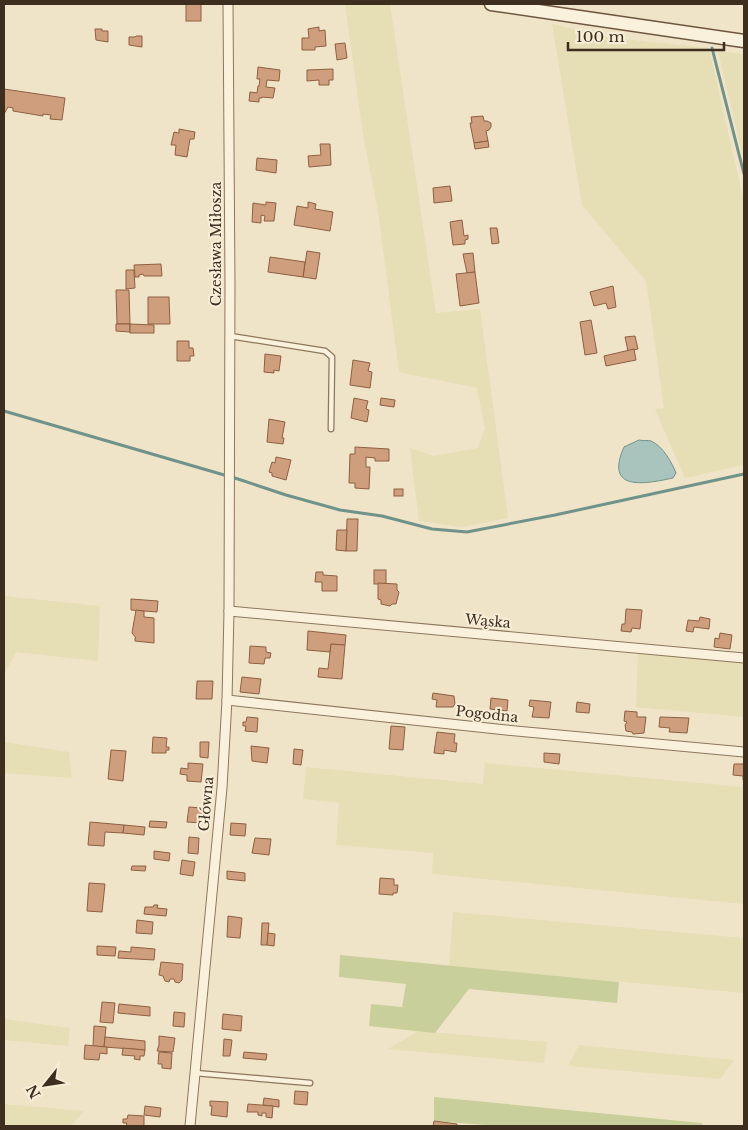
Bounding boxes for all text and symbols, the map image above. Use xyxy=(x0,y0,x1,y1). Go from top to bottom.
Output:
scale bar xyxy=(568,20,724,52)
text: 100 m xyxy=(576,27,625,46)
street label: Czesława Miłosza xyxy=(207,181,225,306)
street label: Wąska xyxy=(463,610,512,632)
street label: Pogodna xyxy=(455,702,519,726)
street label: Główna xyxy=(195,776,217,832)
north arrow xyxy=(20,1060,70,1110)
text: N xyxy=(23,1081,45,1102)

